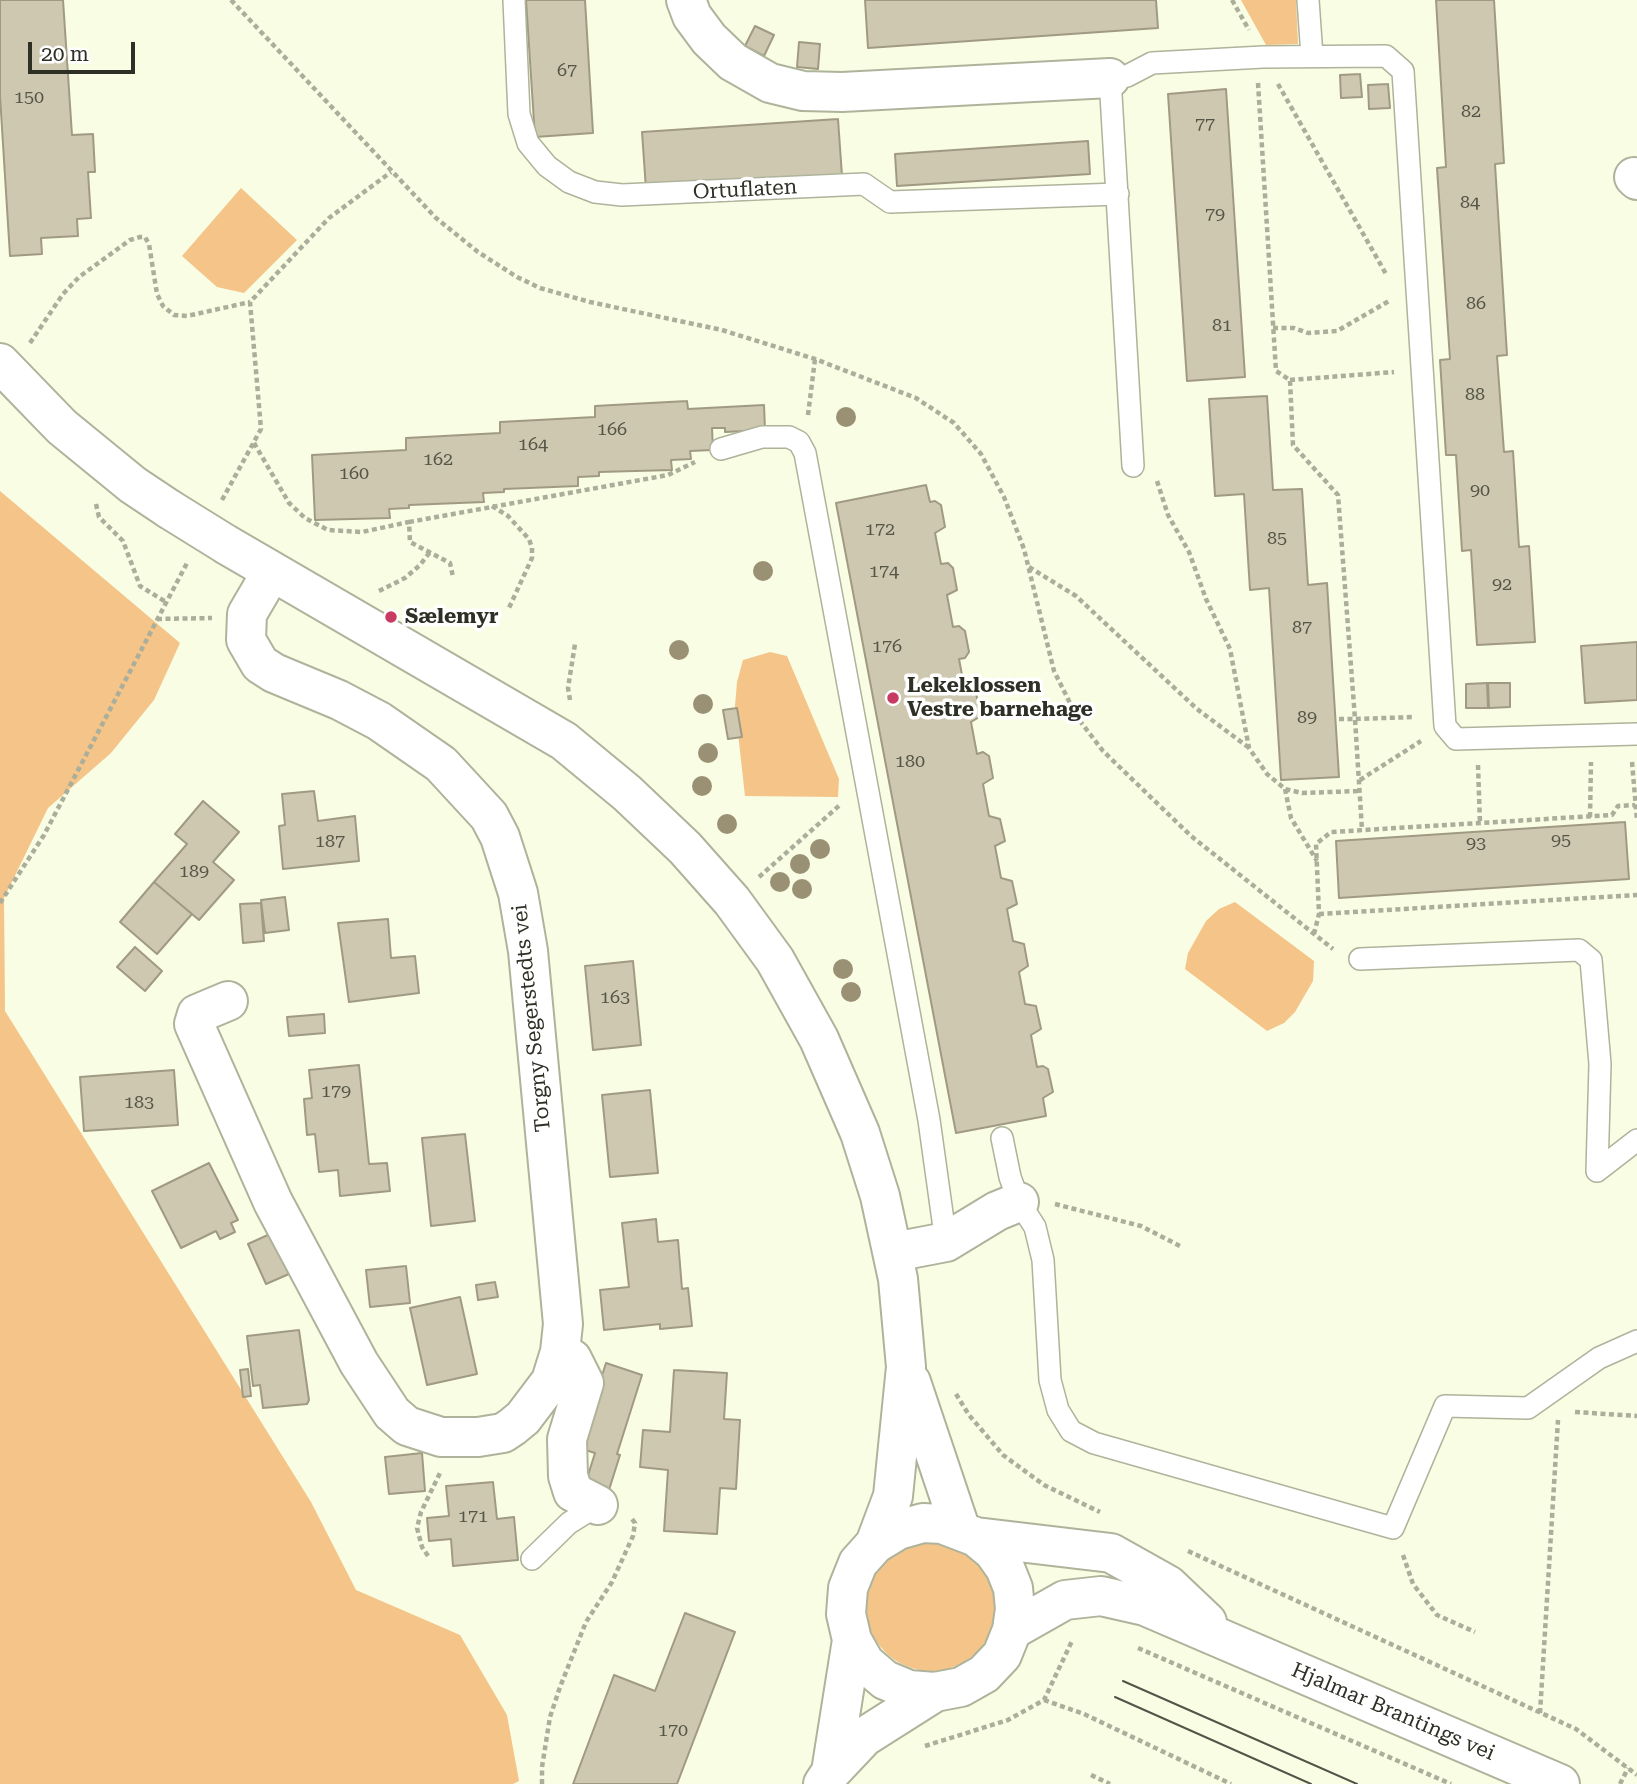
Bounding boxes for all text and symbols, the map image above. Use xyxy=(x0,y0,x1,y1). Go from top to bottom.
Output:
scale bar xyxy=(32,28,138,72)
text: 20 m xyxy=(41,42,89,66)
house number: 67 xyxy=(557,60,577,82)
house number: 150 xyxy=(14,87,44,109)
house number: 82 xyxy=(1461,101,1481,123)
house number: 77 xyxy=(1195,114,1215,136)
street label: Ortuflaten xyxy=(692,175,798,205)
house number: 84 xyxy=(1460,192,1480,214)
house number: 79 xyxy=(1205,204,1225,226)
house number: 86 xyxy=(1466,293,1486,315)
house number: 81 xyxy=(1212,315,1232,337)
house number: 88 xyxy=(1465,384,1485,406)
house number: 166 xyxy=(597,419,627,441)
house number: 164 xyxy=(518,434,548,456)
house number: 162 xyxy=(423,449,453,471)
house number: 160 xyxy=(339,463,369,485)
house number: 90 xyxy=(1470,480,1490,502)
house number: 172 xyxy=(865,519,895,541)
house number: 85 xyxy=(1267,528,1287,550)
house number: 174 xyxy=(869,561,899,583)
house number: 92 xyxy=(1492,574,1512,596)
place label: Sælemyr xyxy=(405,604,498,630)
marker: Sælemyr xyxy=(383,609,399,625)
house number: 87 xyxy=(1292,617,1312,639)
house number: 176 xyxy=(872,636,902,658)
place label: Lekeklossen Vestre barnehage xyxy=(907,673,1093,723)
marker: Lekeklossen Vestre barnehage xyxy=(885,690,901,706)
house number: 89 xyxy=(1297,707,1317,729)
house number: 180 xyxy=(895,751,925,773)
house number: 95 xyxy=(1551,830,1571,852)
house number: 187 xyxy=(315,831,345,853)
house number: 93 xyxy=(1466,833,1486,855)
house number: 189 xyxy=(179,861,209,883)
street label: Torgny Segerstedts vei xyxy=(507,903,557,1133)
house number: 163 xyxy=(600,987,630,1009)
house number: 179 xyxy=(321,1081,351,1103)
house number: 183 xyxy=(124,1092,154,1114)
house number: 171 xyxy=(458,1506,488,1528)
street label: Hjalmar Brantings vei xyxy=(1287,1658,1499,1766)
house number: 170 xyxy=(658,1720,688,1742)

